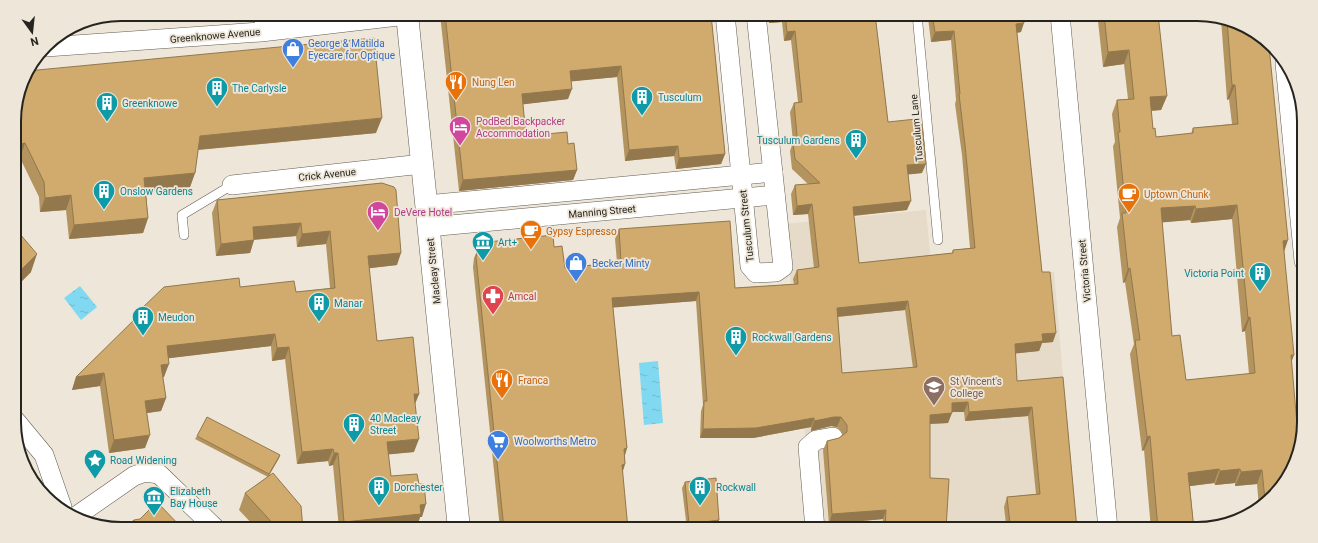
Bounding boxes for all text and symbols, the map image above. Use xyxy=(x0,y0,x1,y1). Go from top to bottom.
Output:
north arrow xyxy=(12,12,52,52)
street label: Greenknowe Avenue xyxy=(169,26,261,45)
text: N xyxy=(29,34,40,49)
shop icon: George & Matilda Eyecare for Optique xyxy=(280,36,306,69)
place label: George & Matilda Eyecare for Optique xyxy=(308,38,395,61)
restaurant icon: Nung Len xyxy=(443,69,469,102)
building icon: The Carlysle xyxy=(204,75,230,108)
place label: Nung Len xyxy=(472,77,514,88)
place label: The Carlysle xyxy=(232,83,287,94)
building icon: Tusculum xyxy=(629,84,655,117)
building icon: Greenknowe xyxy=(94,90,120,123)
place label: Tusculum xyxy=(658,92,702,103)
street label: Tusculum Lane xyxy=(908,94,925,162)
place label: Greenknowe xyxy=(122,98,177,109)
hotel icon: PodBed Backpacker Accommodation xyxy=(447,114,473,147)
place label: PodBed Backpacker Accommodation xyxy=(476,116,566,139)
building icon: Tusculum Gardens xyxy=(843,127,869,160)
place label: Tusculum Gardens xyxy=(757,135,840,146)
street label: Crick Avenue xyxy=(298,166,356,183)
building icon: Onslow Gardens xyxy=(91,178,117,211)
cafe icon: Uptown Chunk xyxy=(1116,181,1142,214)
place label: Onslow Gardens xyxy=(120,186,193,197)
street label: Tusculum Street xyxy=(737,189,756,263)
place label: Uptown Chunk xyxy=(1144,189,1210,200)
hotel icon: DeVere Hotel xyxy=(365,199,391,232)
street label: Manning Street xyxy=(568,203,636,220)
place label: DeVere Hotel xyxy=(394,207,452,218)
cafe icon: Gypsy Espresso xyxy=(518,218,544,251)
place label: Gypsy Espresso xyxy=(546,226,617,237)
museum icon: Art+ xyxy=(470,229,496,262)
street label: Macleay Street xyxy=(425,237,442,304)
place label: Art+ xyxy=(498,237,517,248)
street label: Victoria Street xyxy=(1076,239,1093,303)
shop icon: Becker Minty xyxy=(563,250,589,283)
place label: Becker Minty xyxy=(592,258,650,269)
building icon: Victoria Point xyxy=(1247,260,1273,293)
place label: Victoria Point xyxy=(1184,268,1244,279)
pharmacy icon: Amcal xyxy=(480,283,506,316)
building icon: Manar xyxy=(306,290,332,323)
place label: Amcal xyxy=(508,291,536,302)
place label: Manar xyxy=(334,298,363,309)
building icon: Meudon xyxy=(130,304,156,337)
place label: Meudon xyxy=(158,312,194,323)
building icon: Rockwall Gardens xyxy=(723,324,749,357)
place label: Rockwall Gardens xyxy=(752,332,832,343)
restaurant icon: Franca xyxy=(489,367,515,400)
school or university icon: St Vincent's College xyxy=(921,374,947,407)
place label: Franca xyxy=(518,375,548,386)
place label: St Vincent's College xyxy=(950,376,1002,399)
building icon: 40 Macleay Street xyxy=(341,411,367,444)
place label: 40 Macleay Street xyxy=(370,413,421,436)
supermarket icon: Woolworths Metro xyxy=(485,428,511,461)
place label: Woolworths Metro xyxy=(514,436,596,447)
place icon: Road Widening xyxy=(82,447,108,480)
place label: Road Widening xyxy=(110,455,177,466)
building icon: Dorchester xyxy=(366,474,392,507)
building icon: Rockwall xyxy=(687,474,713,507)
place label: Dorchester xyxy=(394,482,443,493)
place label: Rockwall xyxy=(716,482,756,493)
museum icon: Elizabeth Bay House xyxy=(141,484,167,517)
place label: Elizabeth Bay House xyxy=(170,486,218,509)

